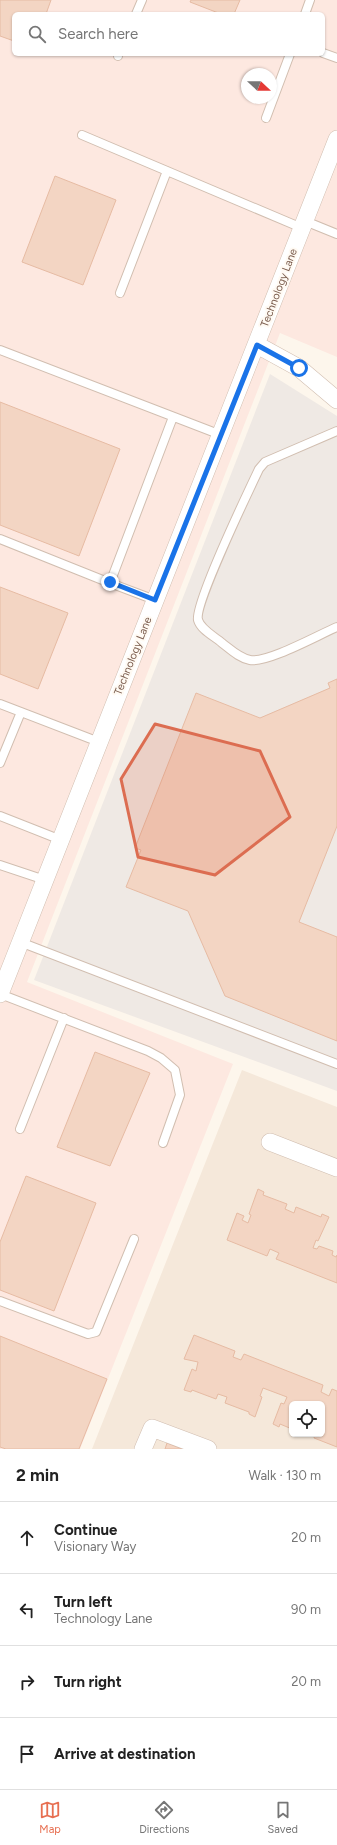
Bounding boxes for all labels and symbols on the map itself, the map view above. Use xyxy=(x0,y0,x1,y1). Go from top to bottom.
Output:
north arrow xyxy=(241,68,277,104)
street label: Technology Lane xyxy=(258,247,300,329)
route start xyxy=(290,359,308,377)
route end xyxy=(101,573,119,591)
street label: Technology Lane xyxy=(111,615,155,697)

